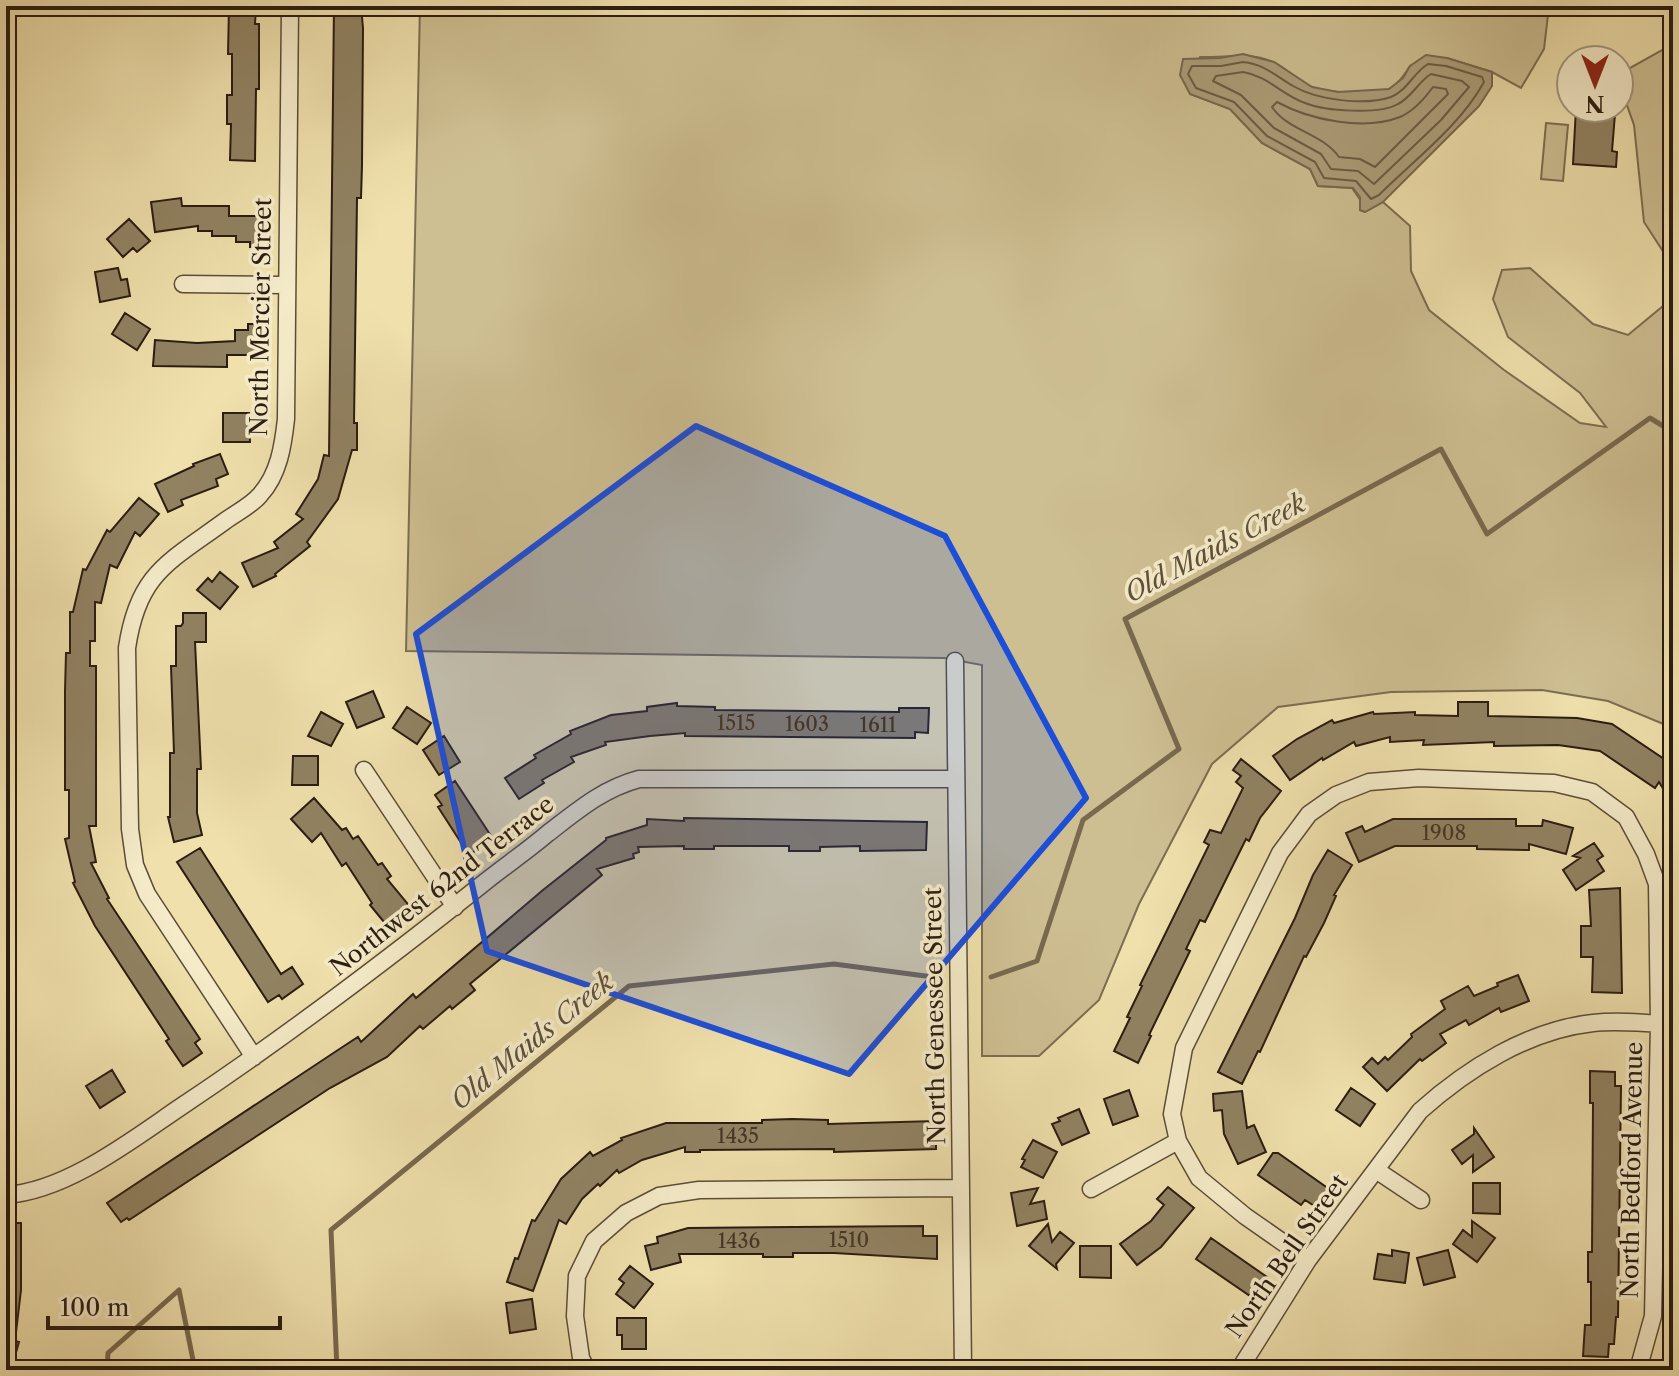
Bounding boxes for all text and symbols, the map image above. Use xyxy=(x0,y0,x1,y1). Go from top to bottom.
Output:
north arrow xyxy=(1555,44,1635,124)
text: N xyxy=(1585,90,1605,117)
street label: North Mercier Street xyxy=(244,197,277,436)
water label: Old Maids Creek xyxy=(1119,487,1311,609)
house number: 1515 xyxy=(717,711,755,735)
house number: 1603 xyxy=(785,712,829,736)
house number: 1611 xyxy=(860,713,897,737)
street label: Northwest 62nd Terrace xyxy=(324,789,559,982)
house number: 1908 xyxy=(1422,821,1466,845)
street label: North Genessee Street xyxy=(918,887,951,1145)
water label: Old Maids Creek xyxy=(444,965,620,1116)
street label: North Bedford Avenue xyxy=(1615,1041,1648,1299)
house number: 1435 xyxy=(717,1124,759,1148)
street label: North Bell Street xyxy=(1219,1168,1354,1343)
house number: 1510 xyxy=(829,1228,869,1252)
house number: 1436 xyxy=(718,1229,760,1253)
scale bar xyxy=(48,1280,280,1330)
text: 100 m xyxy=(60,1293,129,1322)

